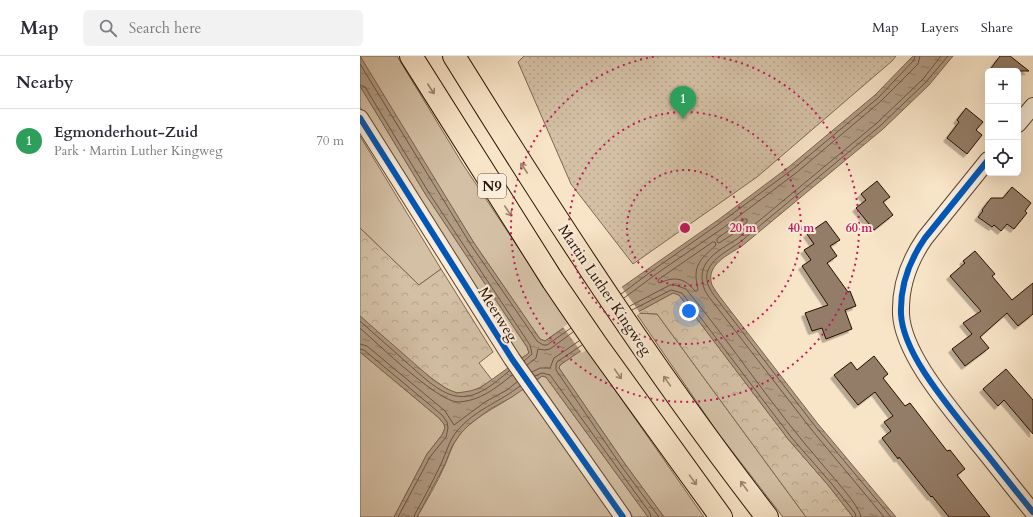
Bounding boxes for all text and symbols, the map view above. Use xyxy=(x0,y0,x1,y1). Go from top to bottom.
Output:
search box xyxy=(83,10,363,46)
text: Map xyxy=(20,15,59,41)
icon: search xyxy=(97,17,119,39)
text: Search here xyxy=(129,18,201,38)
text: Map xyxy=(872,18,899,37)
text: Layers xyxy=(921,18,959,37)
text: Share xyxy=(981,18,1013,37)
map controls xyxy=(985,68,1021,176)
button: + xyxy=(985,68,1021,104)
text: Nearby xyxy=(16,71,73,94)
one-way arrow xyxy=(427,84,435,95)
pin: 1 xyxy=(670,86,696,119)
button: − xyxy=(985,104,1021,140)
text: Egmonderhout-Zuid xyxy=(54,122,198,142)
text: 1 xyxy=(26,132,32,150)
text: 70 m xyxy=(316,132,344,150)
button: locate xyxy=(985,140,1021,176)
text: Park · Martin Luther Kingweg xyxy=(54,142,223,160)
one-way arrow xyxy=(519,162,528,173)
road number: N9 xyxy=(478,174,506,198)
one-way arrow xyxy=(504,205,512,216)
text: 20 m xyxy=(730,220,757,236)
text: 40 m xyxy=(788,220,815,236)
text: 60 m xyxy=(846,220,873,236)
street label: Martin Luther Kingweg xyxy=(554,221,657,360)
centre of rings xyxy=(678,221,692,235)
street label: Meerweg xyxy=(473,283,523,345)
your location xyxy=(679,301,699,321)
one-way arrow xyxy=(614,369,622,380)
one-way arrow xyxy=(663,375,671,386)
one-way arrow xyxy=(689,474,697,485)
one-way arrow xyxy=(740,480,748,491)

